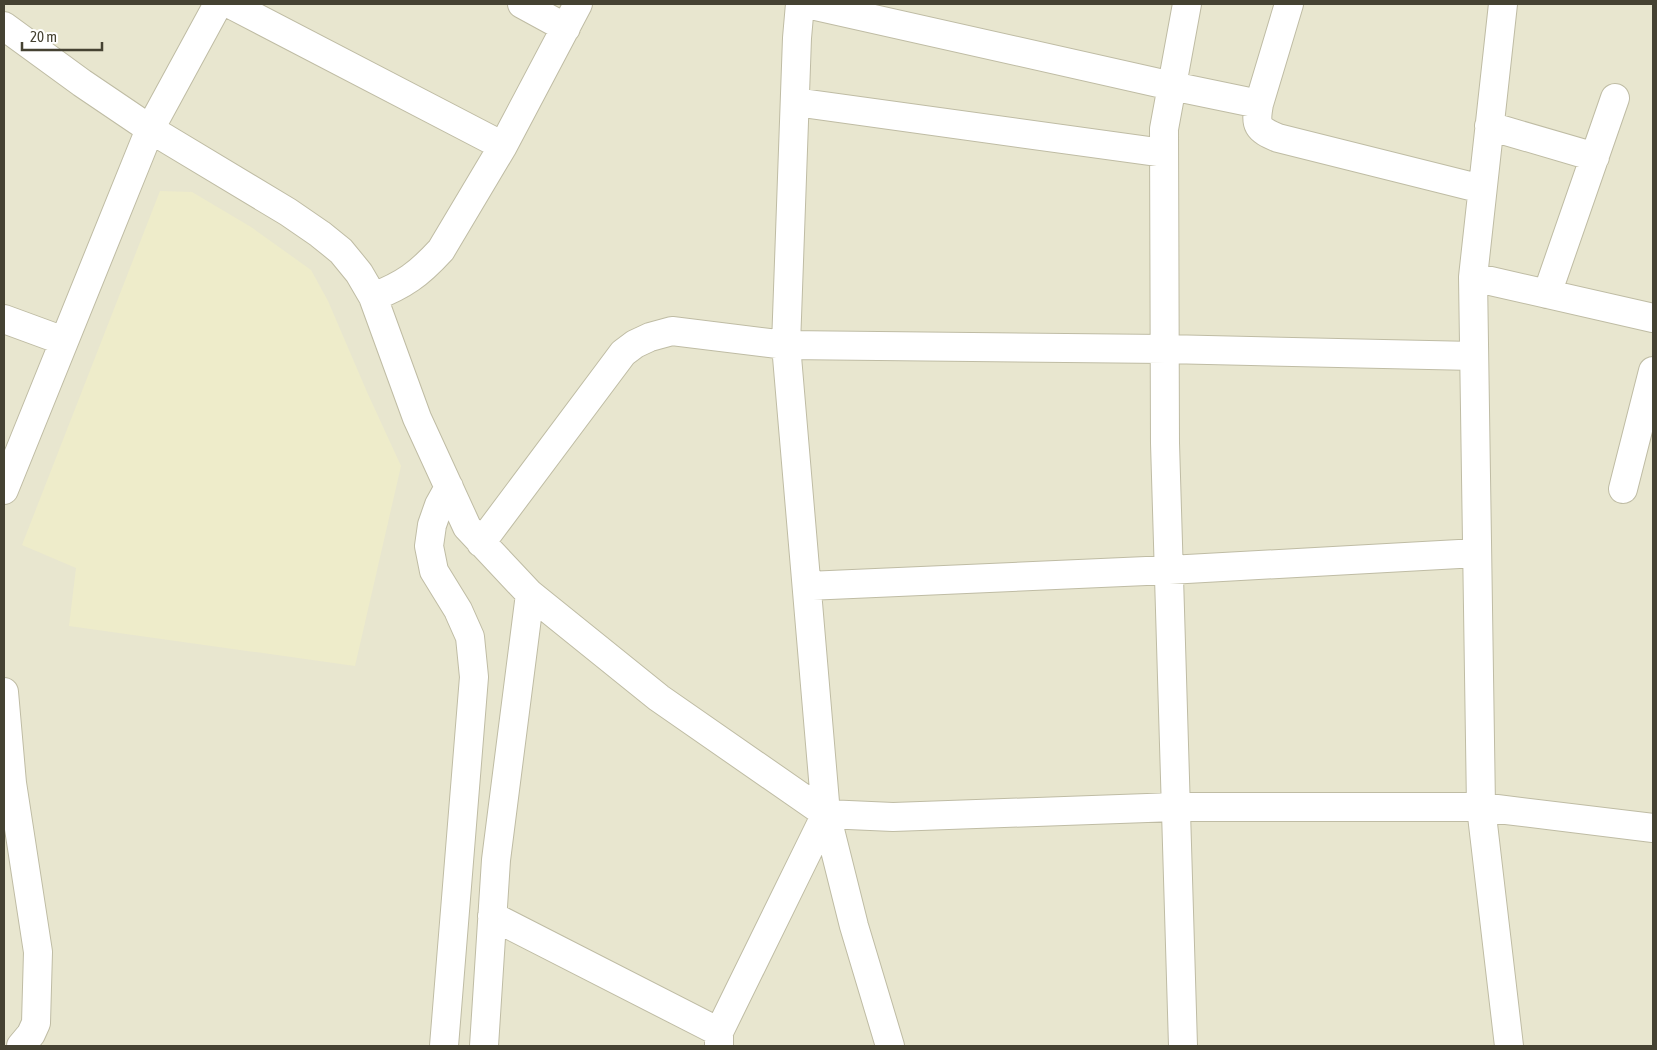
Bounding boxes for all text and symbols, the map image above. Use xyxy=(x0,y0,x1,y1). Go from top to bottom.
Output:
scale bar xyxy=(22,20,102,52)
text: 20 m xyxy=(30,28,57,45)

